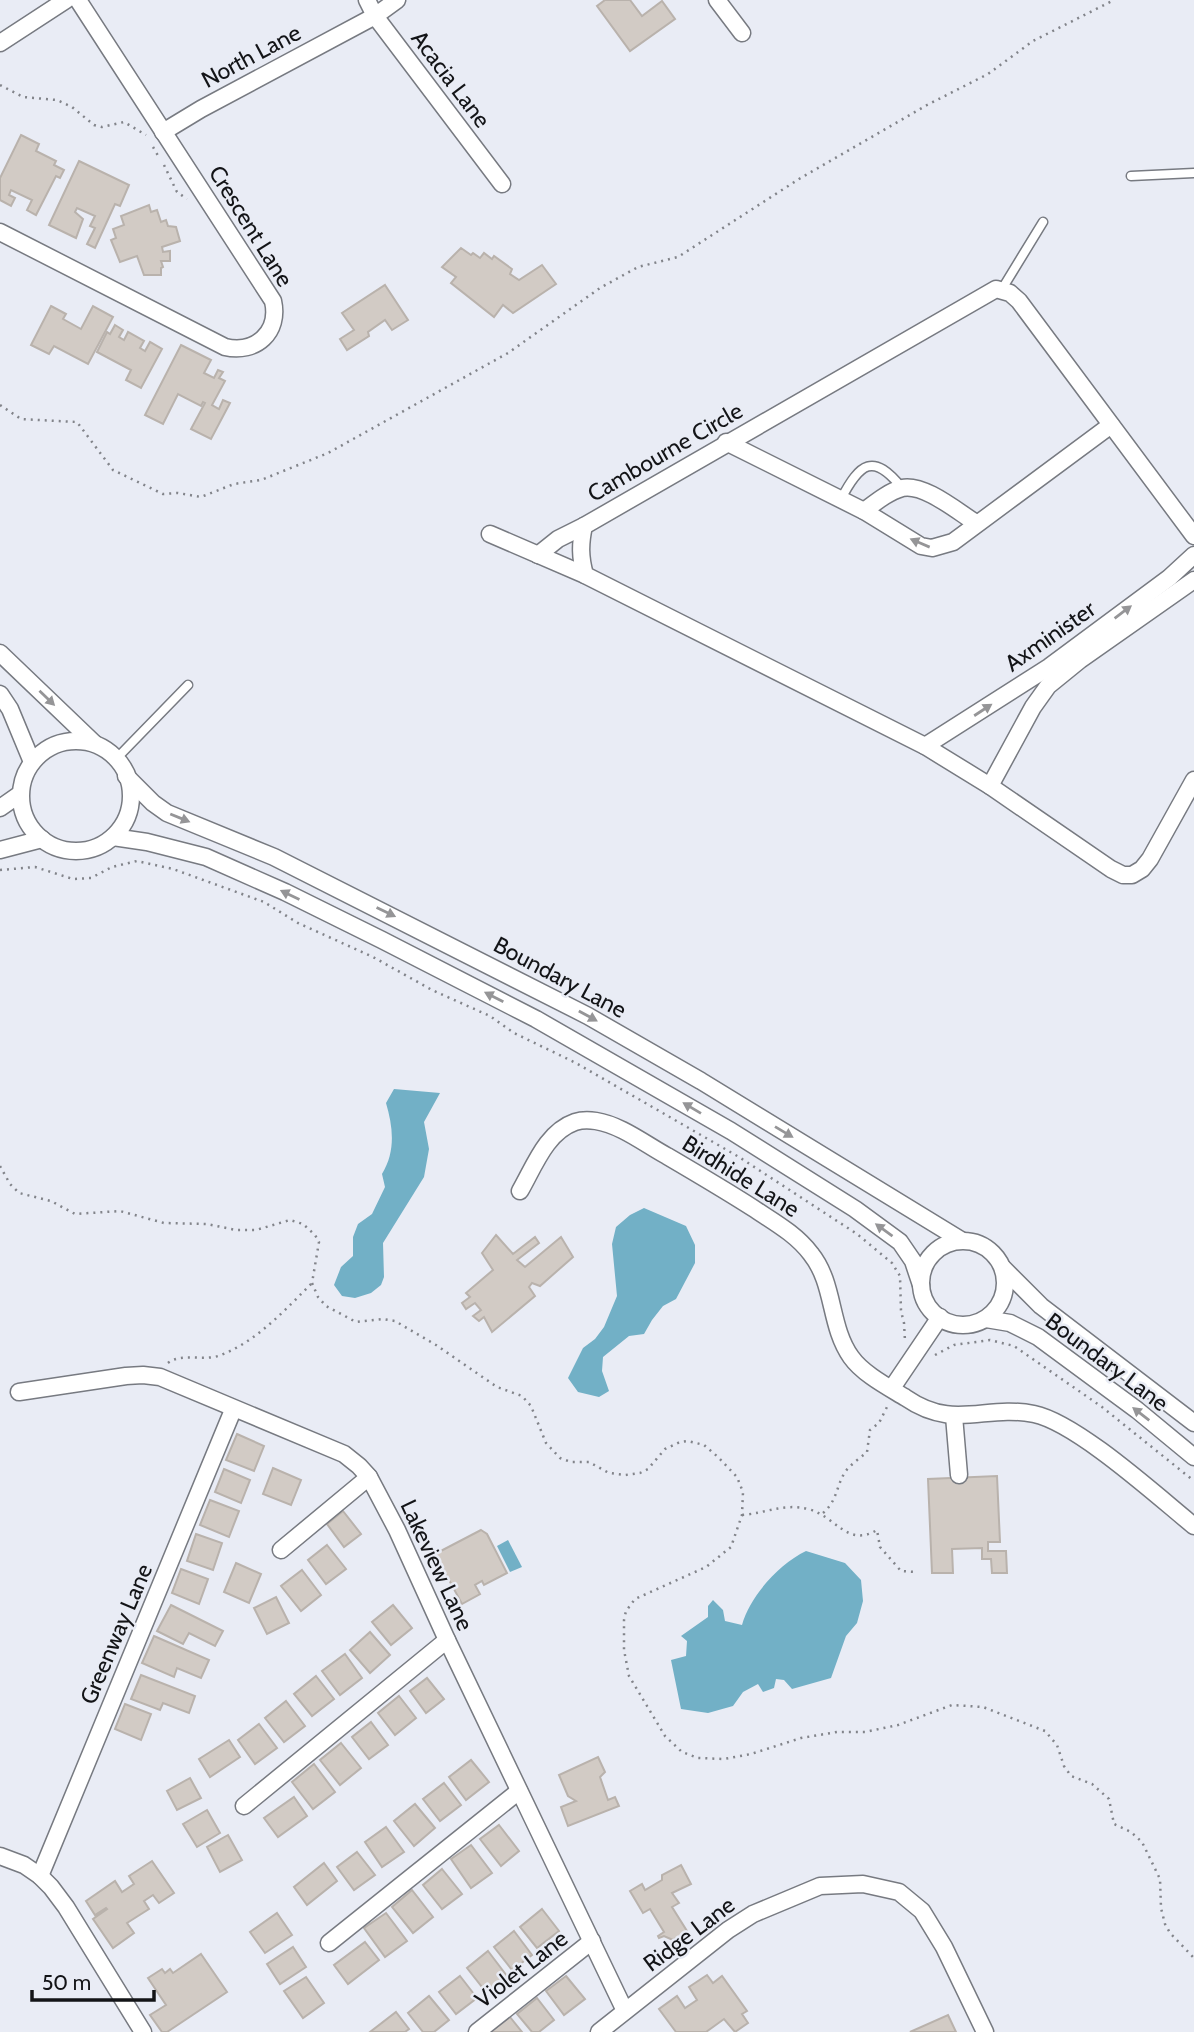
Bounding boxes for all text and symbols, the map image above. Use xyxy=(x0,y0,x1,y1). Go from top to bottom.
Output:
street label: North Lane xyxy=(197,18,306,94)
street label: Acacia Lane xyxy=(405,25,497,133)
street label: Crescent Lane xyxy=(203,160,299,292)
street label: Cambourne Circle xyxy=(583,396,748,508)
one-way arrow xyxy=(910,537,930,549)
street label: Axminister xyxy=(999,594,1101,677)
one-way arrow xyxy=(1114,604,1132,619)
one-way arrow xyxy=(38,690,55,706)
one-way arrow xyxy=(973,703,992,716)
one-way arrow xyxy=(169,812,190,823)
one-way arrow xyxy=(280,889,300,901)
one-way arrow xyxy=(376,907,396,918)
street label: Boundary Lane xyxy=(489,930,631,1024)
one-way arrow xyxy=(484,991,504,1002)
one-way arrow xyxy=(579,1010,598,1022)
one-way arrow xyxy=(683,1102,702,1114)
one-way arrow xyxy=(775,1126,794,1139)
street label: Birdhide Lane xyxy=(677,1129,805,1223)
one-way arrow xyxy=(875,1223,893,1237)
street label: Boundary Lane xyxy=(1040,1307,1174,1417)
one-way arrow xyxy=(1132,1407,1150,1421)
street label: Lakeview Lane xyxy=(395,1495,480,1635)
street label: Greenway Lane xyxy=(74,1559,158,1708)
street label: Ridge Lane xyxy=(638,1891,740,1977)
street label: Violet Lane xyxy=(469,1924,573,2014)
scale bar xyxy=(32,1958,154,2002)
text: 50 m xyxy=(42,1970,91,1995)

